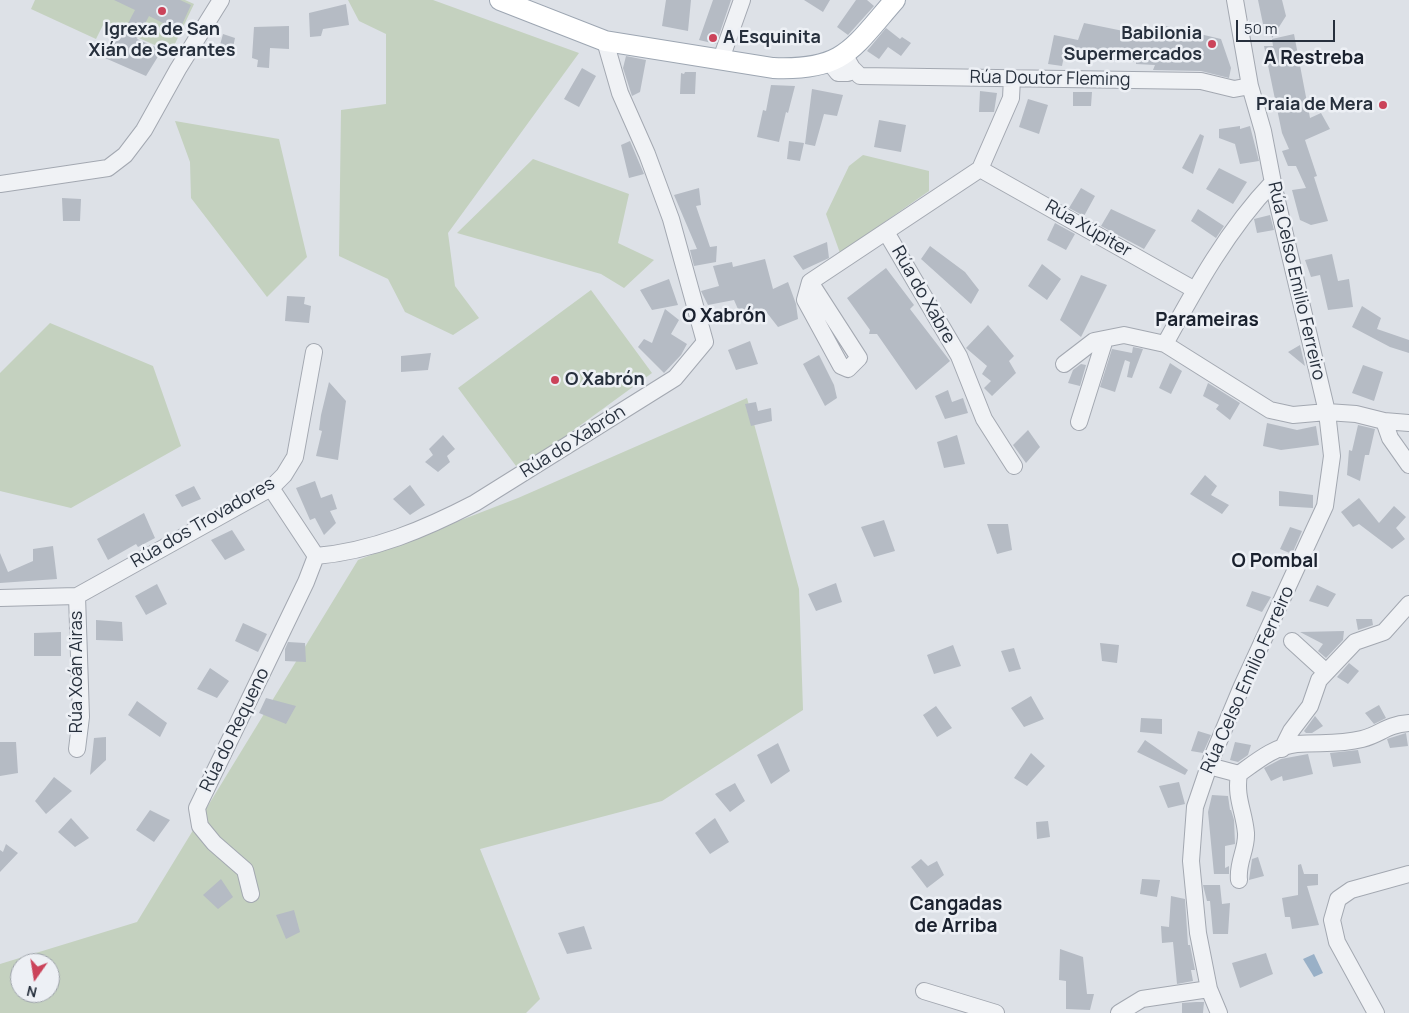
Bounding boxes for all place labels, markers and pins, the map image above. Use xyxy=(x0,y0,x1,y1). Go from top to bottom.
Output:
marker: Igrexa de San Xián de Serantes xyxy=(156,5,168,17)
place label: Igrexa de San Xián de Serantes xyxy=(89,19,235,62)
place label: Babilonia Supermercados xyxy=(1064,23,1202,66)
place label: A Esquinita xyxy=(723,27,821,49)
marker: A Esquinita xyxy=(707,32,719,44)
marker: Babilonia Supermercados xyxy=(1206,38,1218,50)
place label: Praia de Mera xyxy=(1256,94,1373,116)
marker: Praia de Mera xyxy=(1377,99,1389,111)
place label: O Xabrón xyxy=(565,369,645,391)
marker: O Xabrón xyxy=(549,374,561,386)

